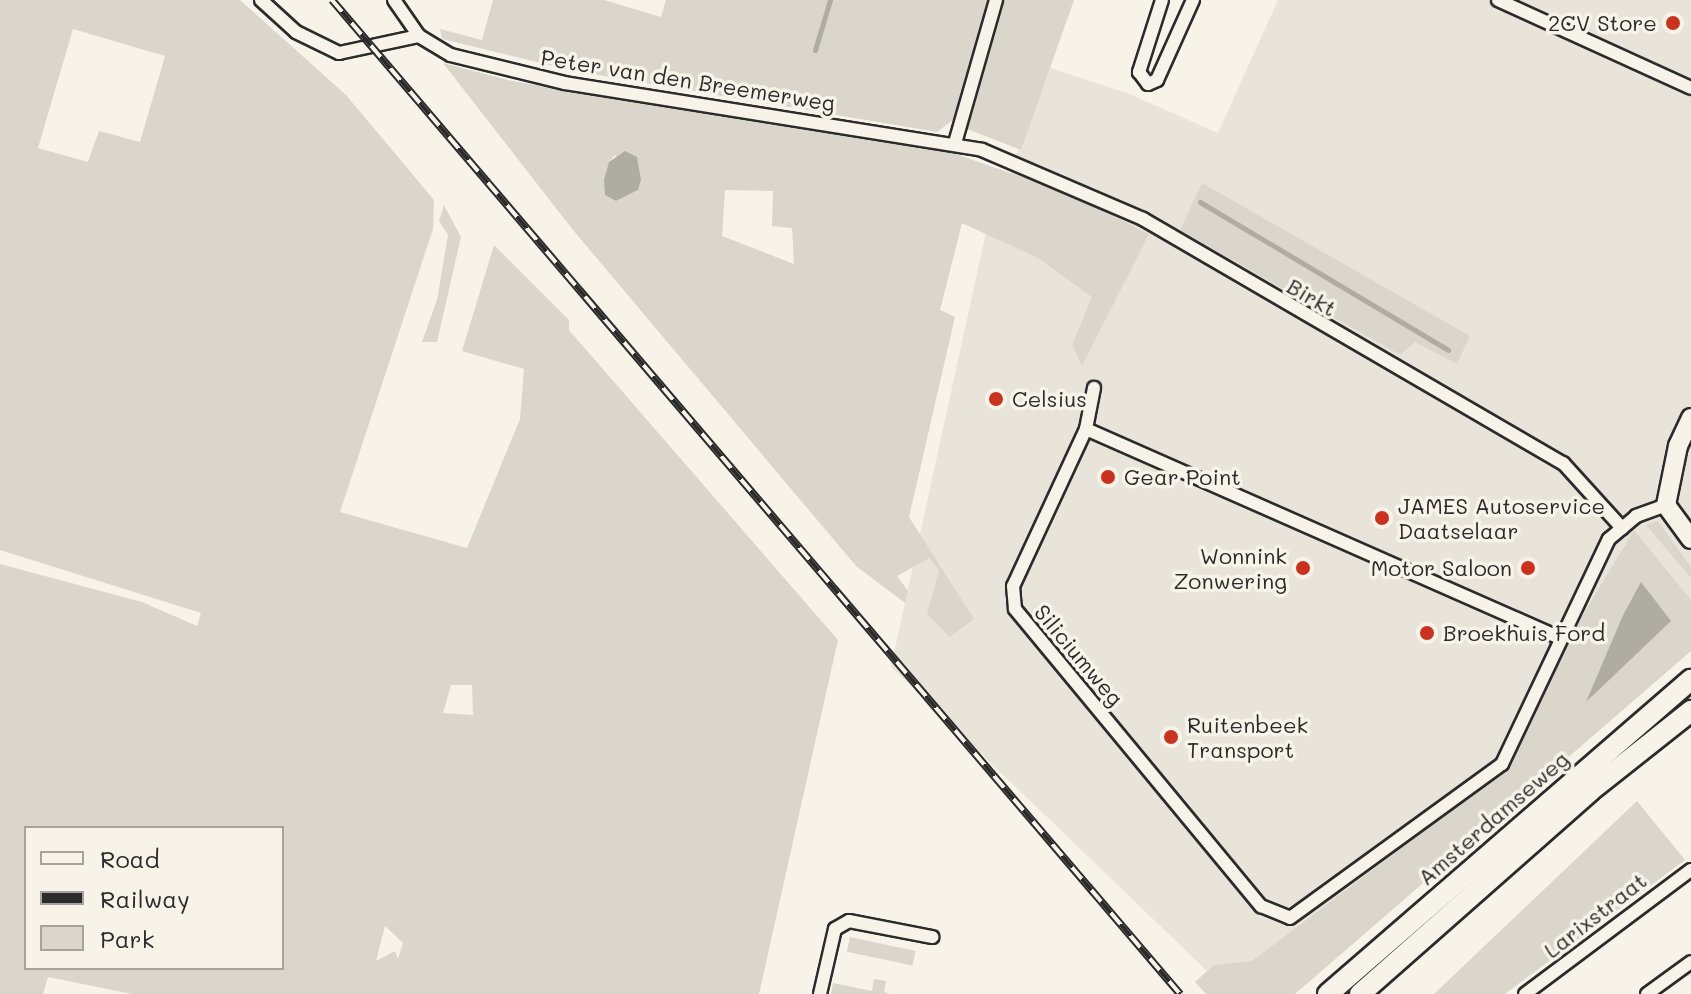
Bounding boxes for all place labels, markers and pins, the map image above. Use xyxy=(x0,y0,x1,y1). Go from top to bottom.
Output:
place label: 2CV Store xyxy=(1548,10,1657,36)
marker: 2CV Store xyxy=(1664,14,1682,32)
place label: Celsius xyxy=(1012,386,1087,412)
marker: Celsius xyxy=(987,390,1005,408)
place label: Gear Point xyxy=(1124,464,1241,490)
marker: Gear Point xyxy=(1099,468,1117,486)
place label: JAMES Autoservice Daatselaar xyxy=(1398,492,1605,544)
marker: JAMES Autoservice Daatselaar xyxy=(1373,509,1391,527)
place label: Wonnink Zonwering xyxy=(1174,542,1287,594)
place label: Motor Saloon xyxy=(1371,555,1512,581)
marker: Wonnink Zonwering xyxy=(1294,559,1312,577)
marker: Motor Saloon xyxy=(1519,559,1537,577)
place label: Broekhuis Ford xyxy=(1443,620,1605,646)
marker: Broekhuis Ford xyxy=(1418,624,1436,642)
place label: Ruitenbeek Transport xyxy=(1187,711,1308,762)
marker: Ruitenbeek Transport xyxy=(1162,728,1180,746)

